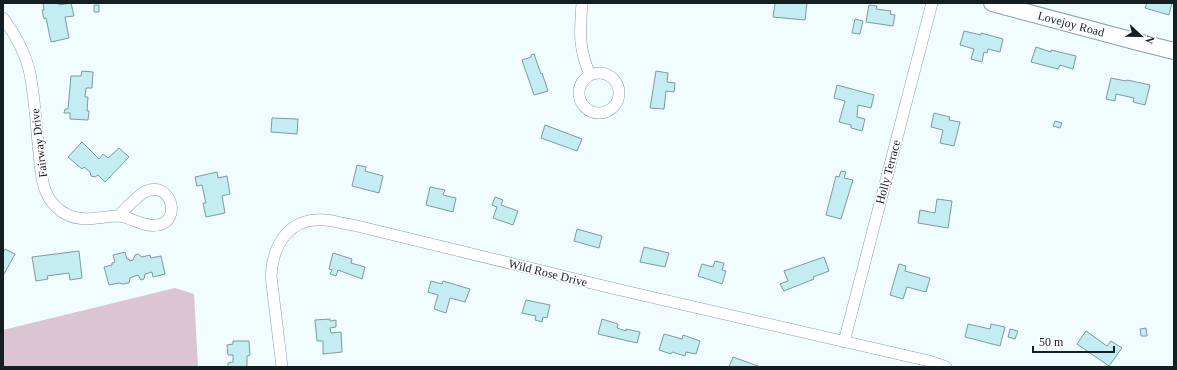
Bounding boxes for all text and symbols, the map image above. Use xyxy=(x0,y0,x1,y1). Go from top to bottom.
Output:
street label: Lovejoy Road xyxy=(1036,8,1106,40)
north arrow xyxy=(1121,16,1161,56)
text: N xyxy=(1143,34,1157,46)
street label: Fairway Drive xyxy=(28,108,50,178)
street label: Holly Terrace xyxy=(873,138,903,206)
street label: Wild Rose Drive xyxy=(507,256,589,290)
scale bar xyxy=(1033,328,1114,354)
text: 50 m xyxy=(1039,335,1064,349)

